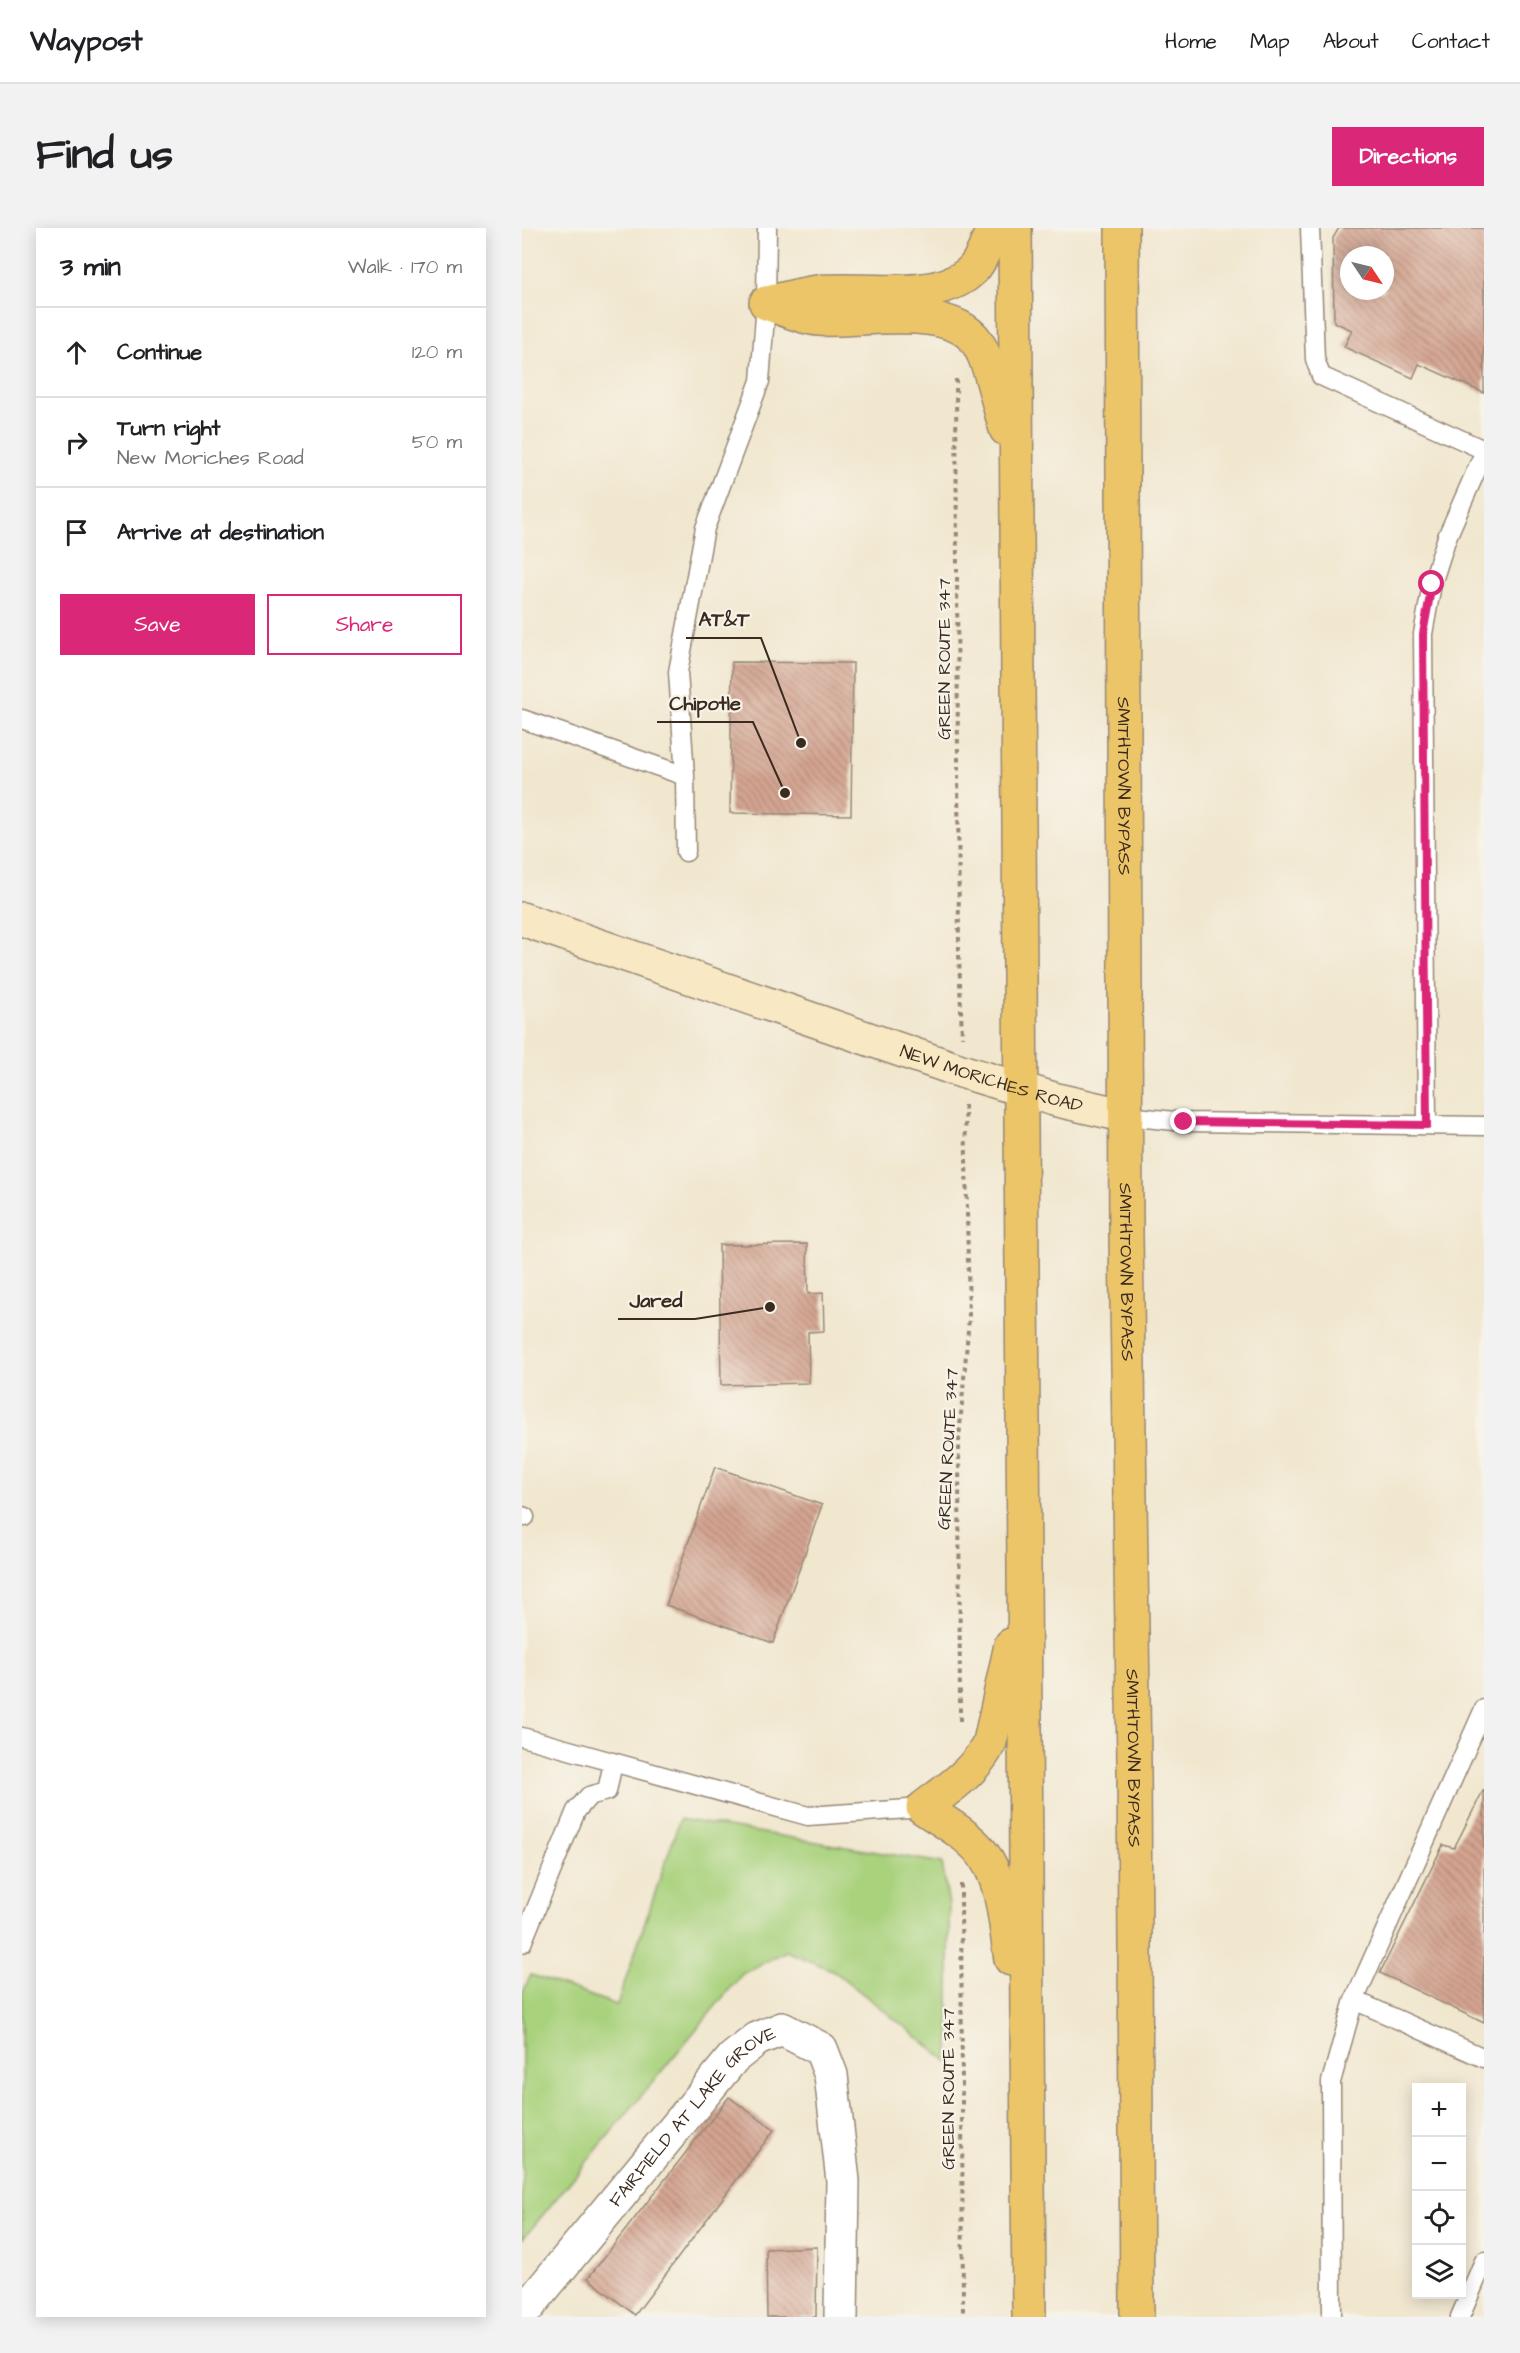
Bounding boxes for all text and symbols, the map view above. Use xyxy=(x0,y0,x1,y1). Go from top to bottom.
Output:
text: Waypost xyxy=(30,22,143,61)
text: Home xyxy=(1165,27,1217,56)
text: Map xyxy=(1250,27,1290,56)
text: About xyxy=(1323,27,1379,56)
text: Contact xyxy=(1412,27,1490,56)
text: Find us xyxy=(36,127,173,185)
button: Directions xyxy=(1332,127,1484,186)
north arrow xyxy=(1340,246,1394,300)
text: 3 min xyxy=(60,249,121,285)
text: Walk · 170 m xyxy=(348,253,462,281)
icon: ahead xyxy=(60,336,93,369)
text: Continue xyxy=(117,337,202,368)
text: 120 m xyxy=(412,338,462,366)
text: Turn right xyxy=(117,413,220,444)
icon: right xyxy=(60,426,93,459)
text: 50 m xyxy=(412,428,462,456)
text: New Moriches Road xyxy=(117,444,304,472)
icon: arrive xyxy=(60,516,93,549)
text: Arrive at destination xyxy=(117,517,324,548)
route start xyxy=(1418,570,1444,596)
street label: GREEN ROUTE 347 xyxy=(932,578,957,740)
button: Save xyxy=(60,594,255,655)
button: Share xyxy=(267,594,462,655)
callout: AT&T xyxy=(686,600,761,638)
text: AT&T xyxy=(698,606,750,634)
callout: Chipotle xyxy=(657,684,753,722)
text: Chipotle xyxy=(669,690,741,718)
street label: SMITHTOWN BYPASS xyxy=(1111,697,1137,875)
street label: NEW MORICHES ROAD xyxy=(897,1038,1086,1118)
route end xyxy=(1170,1108,1196,1134)
street label: SMITHTOWN BYPASS xyxy=(1113,1183,1140,1361)
callout: Jared xyxy=(618,1281,695,1319)
text: Jared xyxy=(629,1287,683,1315)
street label: GREEN ROUTE 347 xyxy=(931,1368,965,1530)
street label: SMITHTOWN BYPASS xyxy=(1120,1668,1147,1847)
street label: GREEN ROUTE 347 xyxy=(936,2008,961,2170)
street label: FAIRFIELD AT LAKE GROVE xyxy=(603,2020,780,2212)
map controls xyxy=(1412,2083,1466,2299)
button: + xyxy=(1412,2083,1466,2137)
button: − xyxy=(1412,2137,1466,2191)
button: locate xyxy=(1412,2191,1466,2245)
button: layers xyxy=(1412,2245,1466,2299)

